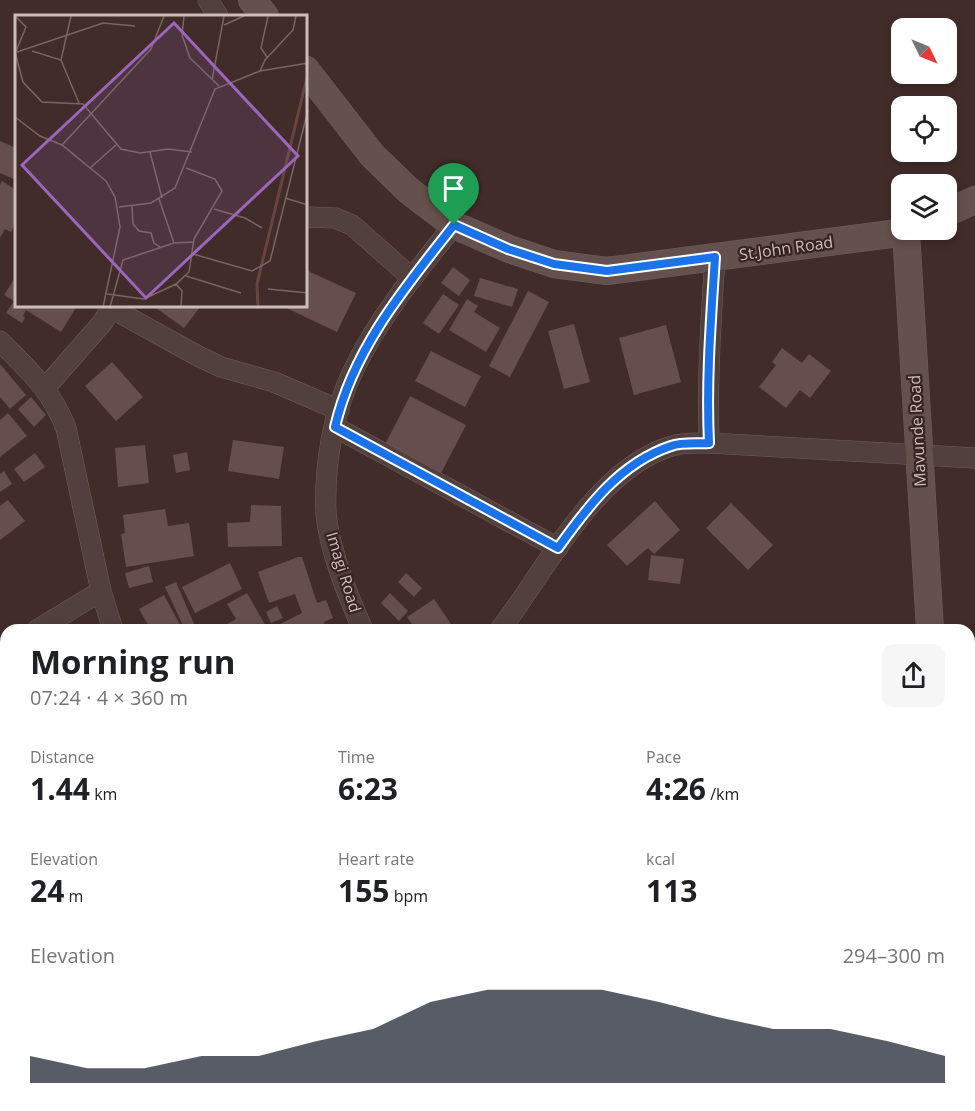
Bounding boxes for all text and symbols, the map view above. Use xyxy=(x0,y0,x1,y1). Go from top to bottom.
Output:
inset map xyxy=(15,15,308,308)
north arrow xyxy=(891,18,957,84)
map controls xyxy=(891,18,957,240)
button: locate xyxy=(891,96,957,162)
pin xyxy=(428,163,479,225)
icon: arrive xyxy=(437,172,470,205)
button: layers xyxy=(891,174,957,240)
street label: St.John Road xyxy=(738,231,834,265)
street label: Mavunde Road xyxy=(903,374,931,488)
street label: Imagi Road xyxy=(321,529,367,615)
text: Morning run xyxy=(30,639,236,684)
button: share xyxy=(882,644,945,707)
text: 07:24 · 4 × 360 m xyxy=(30,684,188,711)
text: Distance xyxy=(30,746,94,768)
text: Time xyxy=(338,746,375,768)
text: Pace xyxy=(646,746,681,768)
text: 1.44 xyxy=(30,768,90,809)
text: 6:23 xyxy=(338,768,398,809)
text: 4:26 xyxy=(646,768,706,809)
text: km xyxy=(90,783,117,805)
text: /km xyxy=(706,783,739,805)
text: Elevation xyxy=(30,848,98,870)
text: Heart rate xyxy=(338,848,414,870)
text: kcal xyxy=(646,848,675,870)
text: 24 xyxy=(30,870,64,911)
text: 155 xyxy=(338,870,389,911)
text: 113 xyxy=(646,870,697,911)
text: m xyxy=(64,885,83,907)
text: bpm xyxy=(389,885,428,907)
text: Elevation xyxy=(30,942,115,969)
text: 294–300 m xyxy=(843,942,945,969)

